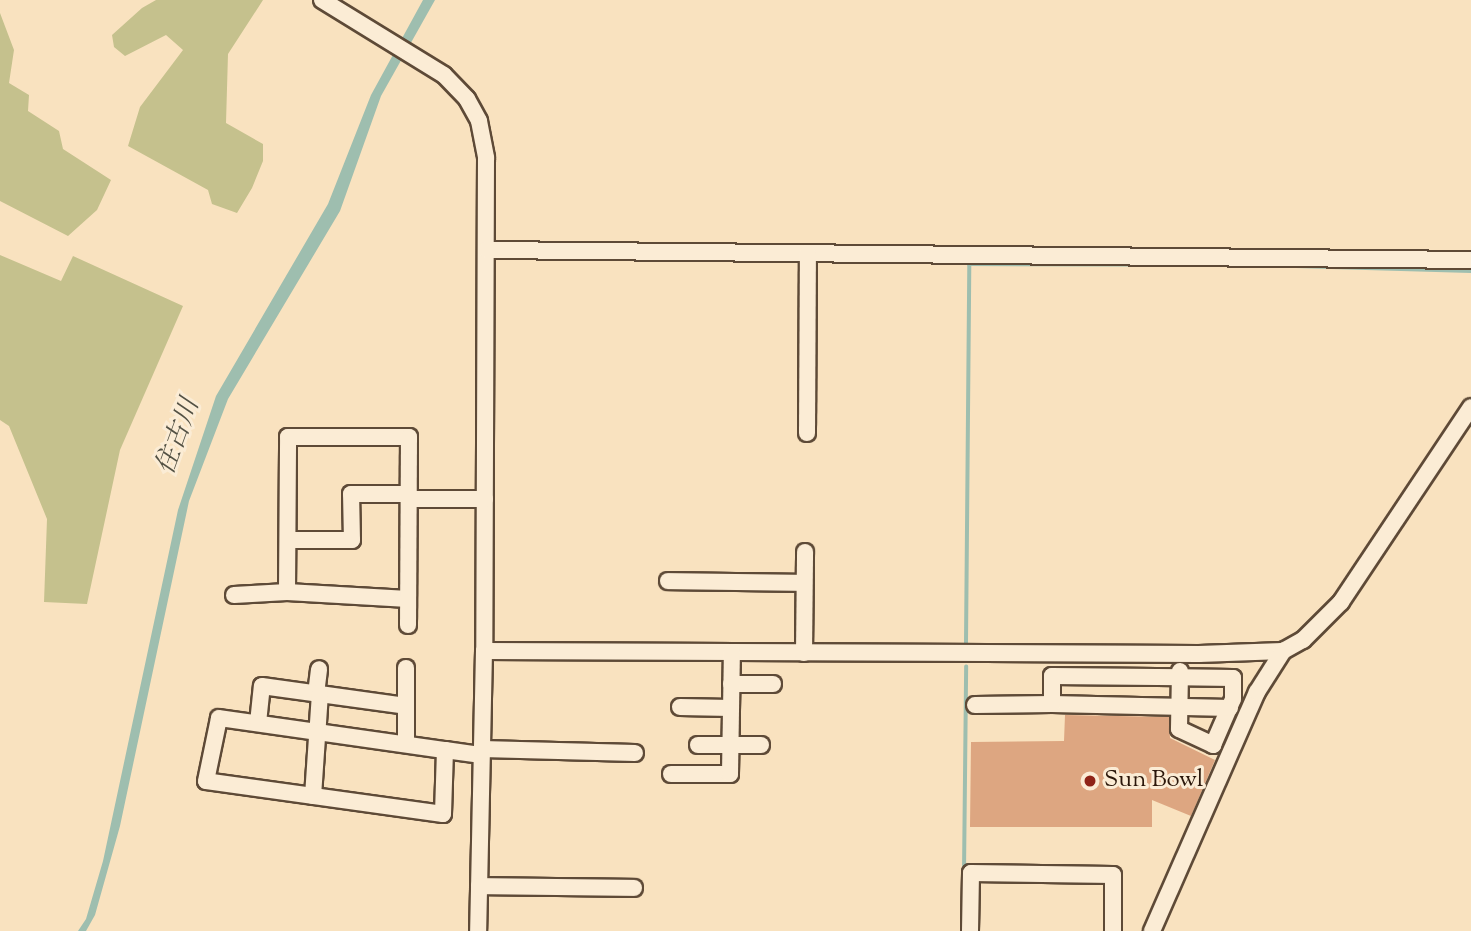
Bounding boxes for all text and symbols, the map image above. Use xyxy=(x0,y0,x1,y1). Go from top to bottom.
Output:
water label: 住古川 xyxy=(151,395,207,479)
place label: Sun Bowl xyxy=(1104,767,1204,795)
marker: Sun Bowl xyxy=(1082,773,1098,789)

